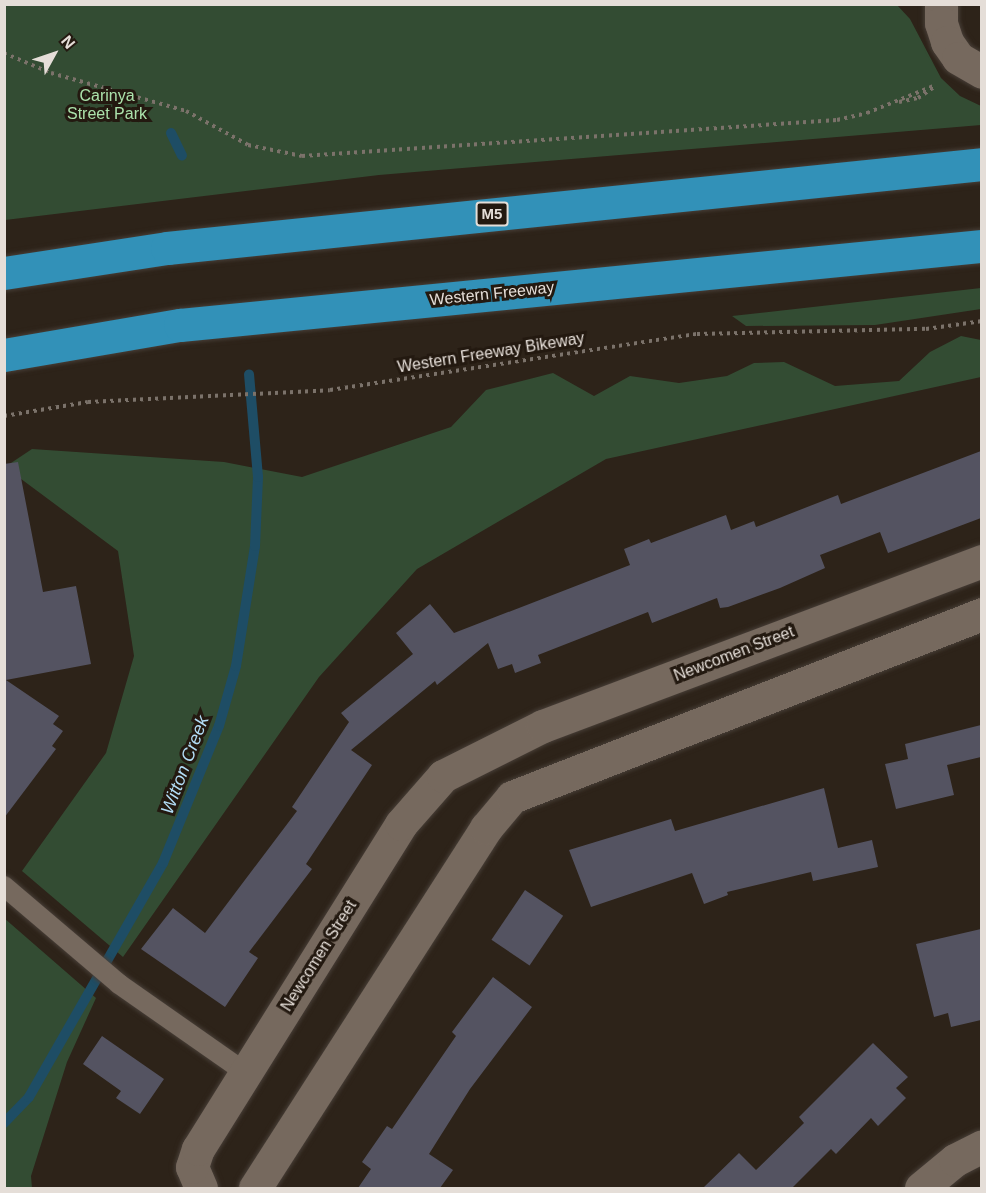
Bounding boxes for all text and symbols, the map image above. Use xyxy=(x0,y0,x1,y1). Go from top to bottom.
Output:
north arrow xyxy=(24,24,84,84)
text: N xyxy=(58,32,78,52)
park label: Carinya Street Park xyxy=(67,86,147,124)
road number: M5 xyxy=(476,202,508,226)
street label: Western Freeway xyxy=(429,278,555,310)
street label: Western Freeway Bikeway xyxy=(396,329,586,377)
street label: Newcomen Street xyxy=(671,622,797,686)
water label: Witton Creek xyxy=(156,713,214,817)
street label: Newcomen Street xyxy=(277,897,361,1015)

